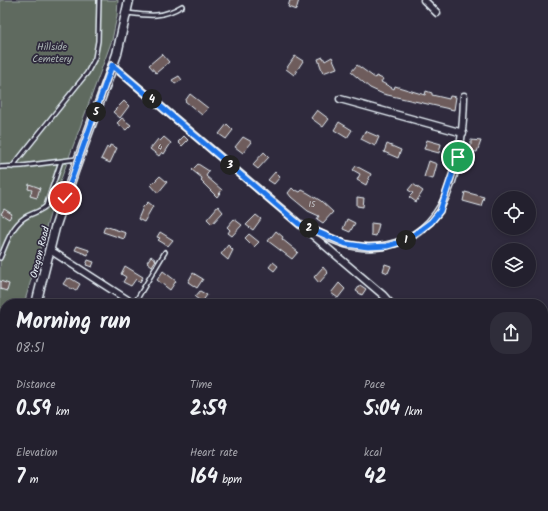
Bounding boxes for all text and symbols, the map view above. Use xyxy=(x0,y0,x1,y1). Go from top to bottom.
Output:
park label: Hillside Cemetery xyxy=(32,39,72,67)
pin: 4 xyxy=(142,89,162,109)
text: 4 xyxy=(149,90,155,108)
pin: 5 xyxy=(86,102,106,122)
text: 5 xyxy=(93,103,99,121)
pin xyxy=(441,140,475,174)
house number: 4 xyxy=(158,141,163,154)
icon: arrive xyxy=(447,146,469,168)
pin: 3 xyxy=(220,155,240,175)
text: 3 xyxy=(227,156,233,174)
pin xyxy=(48,181,82,215)
icon: check xyxy=(54,187,76,209)
map controls xyxy=(492,191,536,287)
button: locate xyxy=(492,191,536,235)
house number: 15 xyxy=(309,198,316,211)
pin: 2 xyxy=(299,218,319,238)
text: 2 xyxy=(306,219,312,237)
street label: Oregon Road xyxy=(26,224,54,280)
pin: 1 xyxy=(396,230,416,250)
text: 1 xyxy=(404,231,408,249)
button: layers xyxy=(492,243,536,287)
text: Morning run xyxy=(16,305,131,340)
button: share xyxy=(490,312,532,354)
text: 08:51 xyxy=(16,338,45,359)
text: Distance xyxy=(16,376,56,394)
text: Time xyxy=(190,376,212,394)
text: Pace xyxy=(364,376,385,394)
text: 0.59 xyxy=(16,394,51,426)
text: 2:59 xyxy=(190,394,227,426)
text: 5:04 xyxy=(364,394,400,426)
text: km xyxy=(51,403,70,421)
text: /km xyxy=(400,403,422,421)
text: Elevation xyxy=(16,444,58,462)
text: Heart rate xyxy=(190,444,238,462)
text: kcal xyxy=(364,444,382,462)
text: 7 xyxy=(16,462,25,494)
text: 164 xyxy=(190,462,218,494)
text: 42 xyxy=(364,462,387,494)
text: m xyxy=(25,471,39,489)
text: bpm xyxy=(218,471,242,489)

